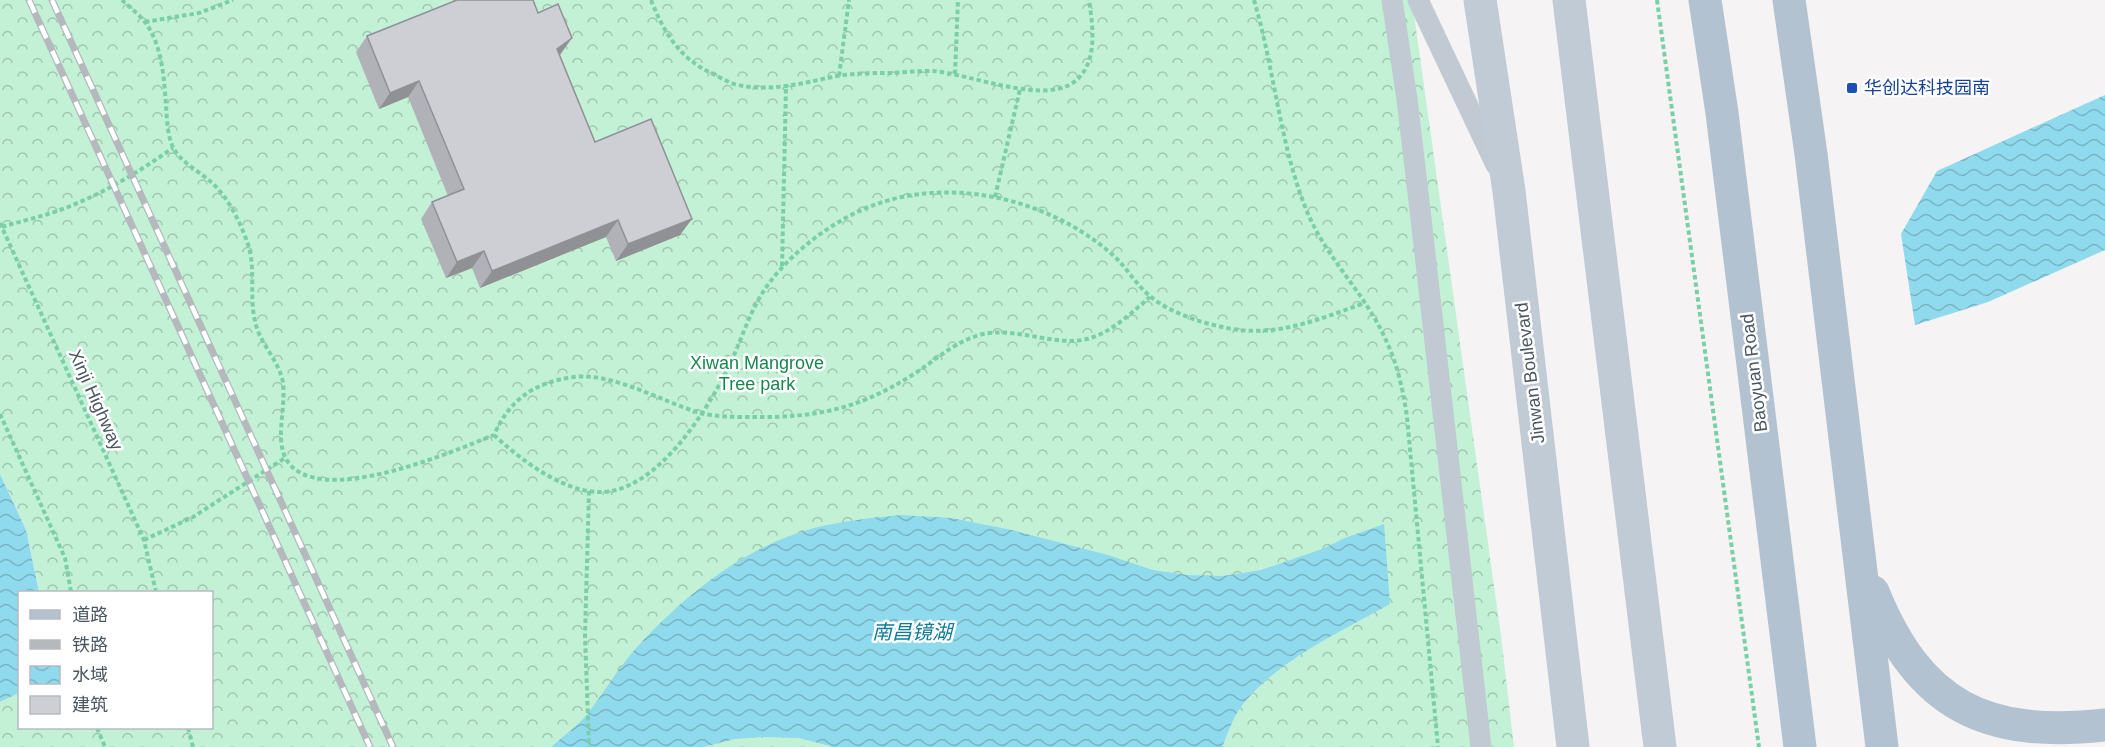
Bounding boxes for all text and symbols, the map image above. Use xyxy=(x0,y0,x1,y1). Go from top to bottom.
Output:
place label: 华创达科技园南 xyxy=(1864,78,1990,98)
marker: 华创达科技园南 xyxy=(1845,81,1859,95)
street label: Jinwan Boulevard xyxy=(1511,301,1549,445)
street label: Baoyuan Road xyxy=(1737,313,1771,433)
street label: Xinji Highway xyxy=(65,347,127,453)
park label: Xiwan Mangrove Tree park xyxy=(690,353,824,394)
legend xyxy=(18,591,213,729)
text: 道路 xyxy=(72,605,108,625)
water label: 南昌镜湖 xyxy=(872,621,955,643)
text: 铁路 xyxy=(72,635,108,655)
text: 水域 xyxy=(72,665,108,685)
text: 建筑 xyxy=(72,695,108,715)

